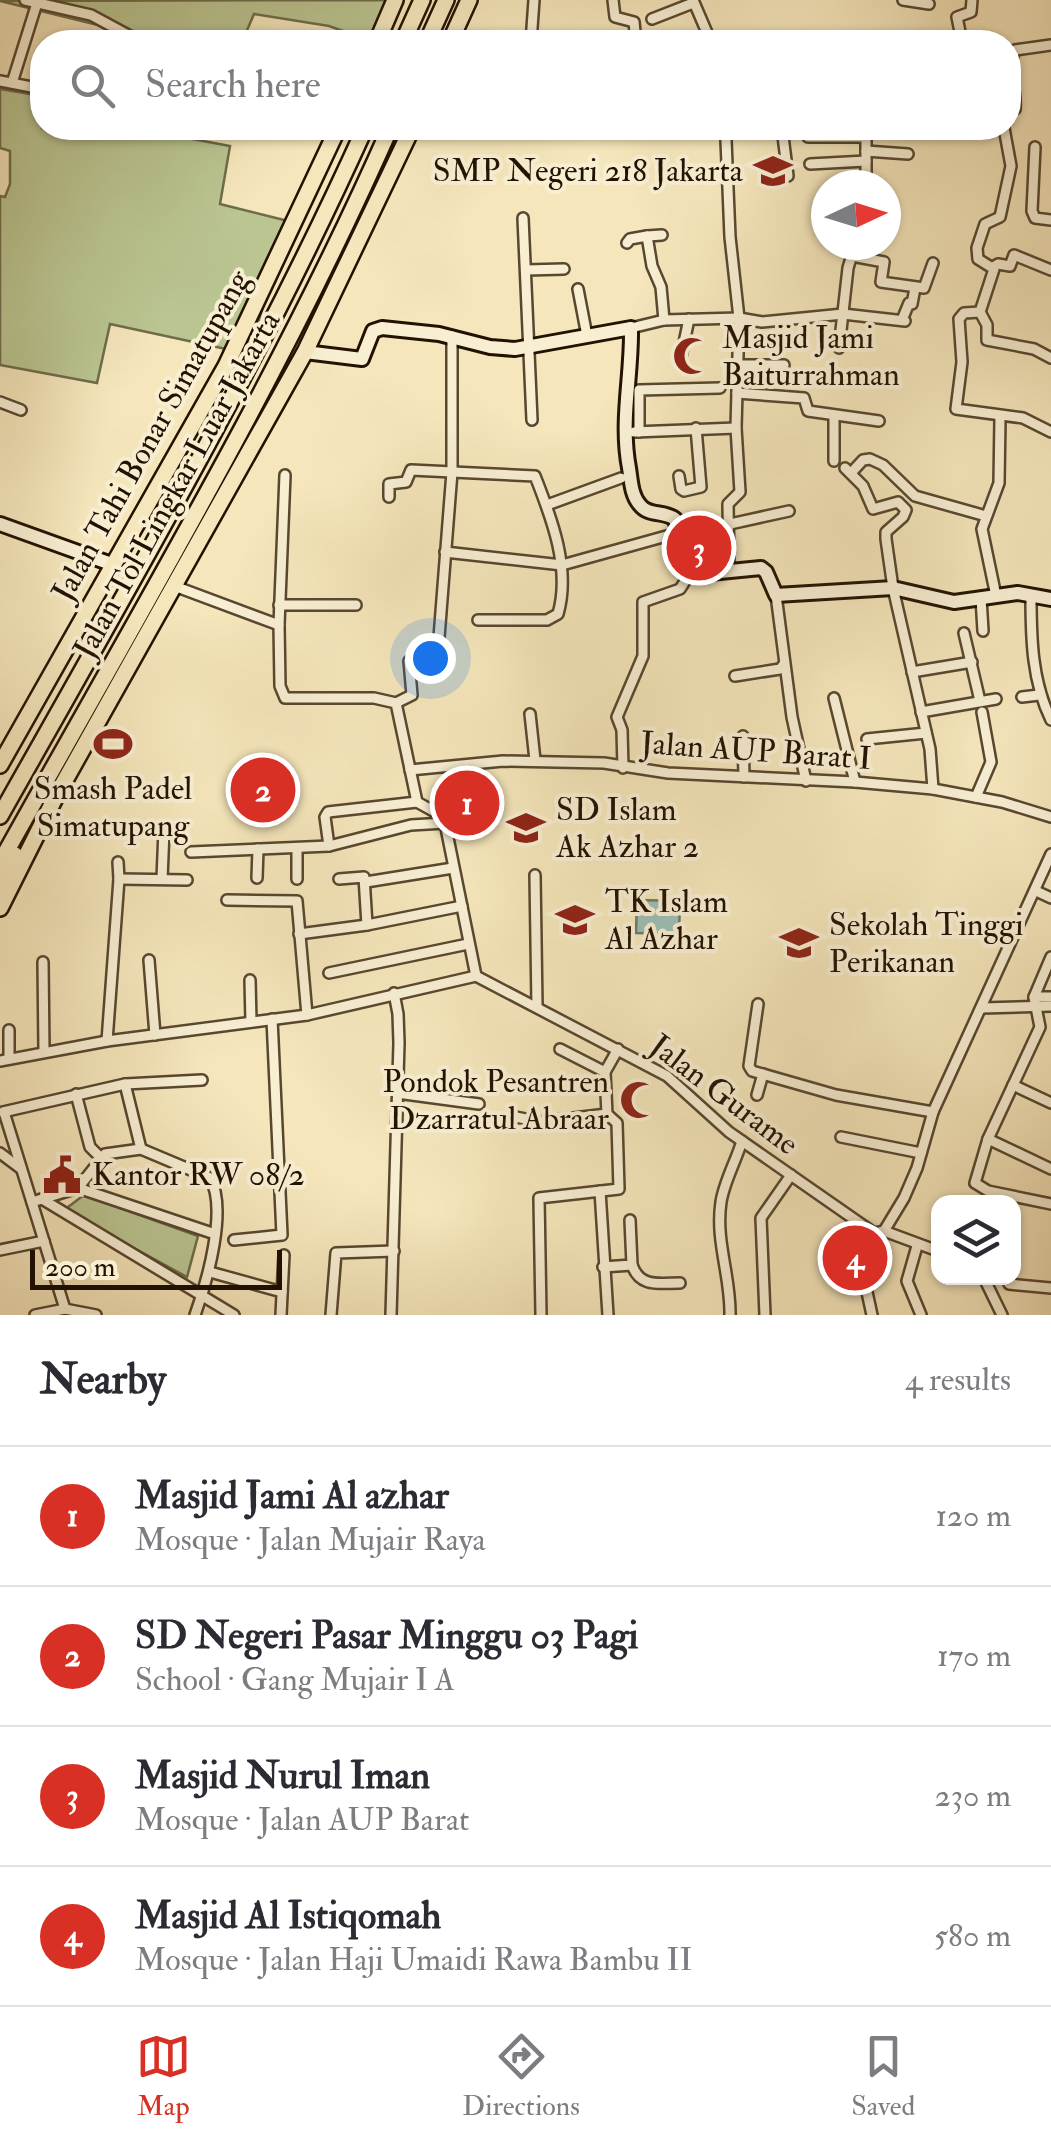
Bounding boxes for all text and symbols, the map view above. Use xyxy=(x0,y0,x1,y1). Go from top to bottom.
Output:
search box xyxy=(30,30,1021,140)
icon: search xyxy=(65,58,120,113)
text: Search here xyxy=(145,61,321,109)
school or university icon: SMP Negeri 218 Jakarta xyxy=(752,150,794,192)
place label: SMP Negeri 218 Jakarta xyxy=(433,151,744,191)
north arrow xyxy=(811,170,901,260)
street label: Jalan Tahi Bonar Simatupang xyxy=(43,262,259,610)
street label: Jalan Tol Lingkar Luar Jakarta xyxy=(64,303,290,667)
place label: Masjid Jami Baiturrahman xyxy=(722,318,900,395)
mosque icon: Masjid Jami Baiturrahman xyxy=(671,335,713,377)
pin: 3 xyxy=(666,510,732,586)
your location xyxy=(405,633,456,684)
sports icon: Smash Padel Simatupang xyxy=(92,723,134,765)
street label: Jalan AUP Barat I xyxy=(638,723,873,779)
pin: 2 xyxy=(230,752,296,828)
pin: 1 xyxy=(434,766,500,840)
place label: Smash Padel Simatupang xyxy=(34,769,192,846)
place label: SD Islam Ak Azhar 2 xyxy=(555,790,699,867)
school or university icon: SD Islam Ak Azhar 2 xyxy=(505,807,547,849)
place label: TK Islam Al Azhar xyxy=(604,882,728,959)
school or university icon: TK Islam Al Azhar xyxy=(554,899,596,941)
place label: Sekolah Tinggi Perikanan xyxy=(829,905,1023,982)
school or university icon: Sekolah Tinggi Perikanan xyxy=(778,922,820,964)
street label: Jalan Gurame xyxy=(641,1025,807,1164)
place label: Pondok Pesantren Dzarratul Abraar xyxy=(383,1062,609,1139)
mosque icon: Pondok Pesantren Dzarratul Abraar xyxy=(618,1079,660,1121)
public building icon: Kantor RW 08/2 xyxy=(41,1154,83,1196)
place label: Kantor RW 08/2 xyxy=(92,1155,305,1195)
map controls xyxy=(931,1195,1021,1285)
button: layers xyxy=(931,1195,1021,1285)
pin: 4 xyxy=(822,1220,888,1296)
scale bar xyxy=(30,1245,282,1290)
text: 200 m xyxy=(45,1250,116,1285)
text: Nearby xyxy=(40,1354,166,1406)
text: 4 results xyxy=(905,1360,1011,1400)
text: Masjid Jami Al azhar xyxy=(135,1472,449,1520)
text: 1 xyxy=(67,1496,78,1536)
text: 120 m xyxy=(935,1496,1011,1536)
text: Mosque · Jalan Mujair Raya xyxy=(135,1520,486,1560)
text: SD Negeri Pasar Minggu 03 Pagi xyxy=(135,1612,638,1660)
text: 2 xyxy=(64,1636,81,1676)
text: 170 m xyxy=(937,1636,1011,1676)
text: School · Gang Mujair I A xyxy=(135,1660,455,1700)
text: Masjid Nurul Iman xyxy=(135,1752,430,1800)
text: 3 xyxy=(66,1776,79,1816)
text: 230 m xyxy=(935,1776,1011,1816)
text: Mosque · Jalan AUP Barat xyxy=(135,1800,469,1840)
text: Masjid Al Istiqomah xyxy=(135,1892,441,1940)
text: 4 xyxy=(64,1916,81,1956)
text: 580 m xyxy=(934,1916,1011,1956)
text: Mosque · Jalan Haji Umaidi Rawa Bambu II xyxy=(135,1940,692,1980)
tab: Map xyxy=(136,2029,191,2124)
tab: Directions xyxy=(462,2029,580,2124)
tab: Saved xyxy=(851,2029,915,2124)

